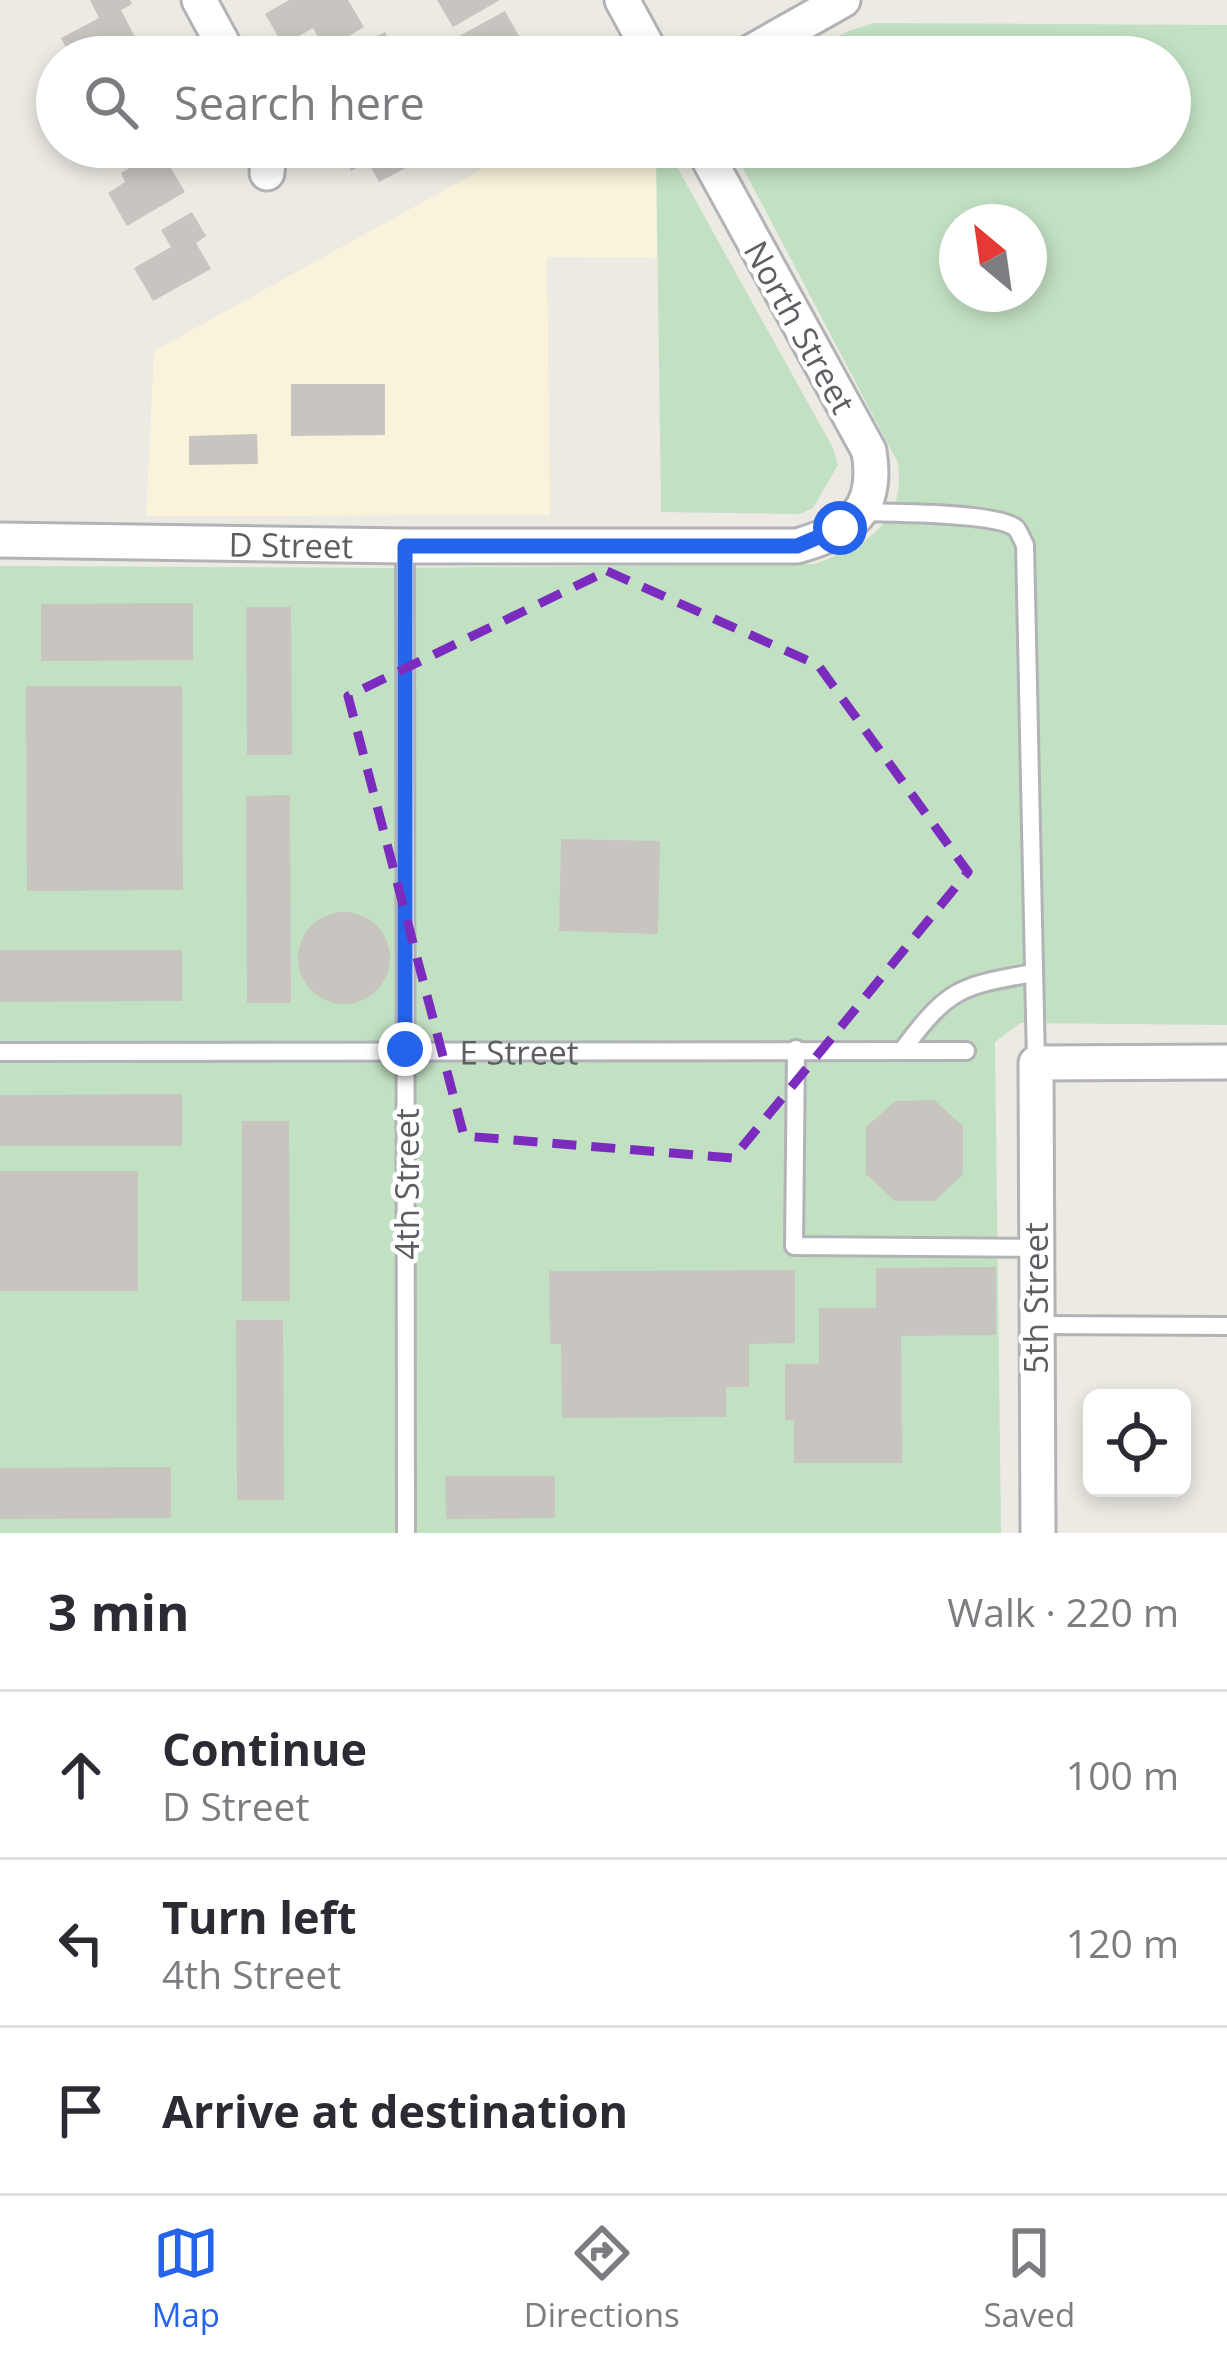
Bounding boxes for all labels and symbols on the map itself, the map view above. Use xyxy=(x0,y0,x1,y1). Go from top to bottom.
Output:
north arrow xyxy=(939,204,1047,312)
street label: North Street xyxy=(734,233,866,421)
route start xyxy=(813,501,867,555)
street label: D Street xyxy=(228,521,354,568)
route end xyxy=(378,1022,432,1076)
street label: E Street xyxy=(459,1029,579,1074)
street label: 4th Street xyxy=(384,1108,429,1260)
street label: 5th Street xyxy=(1013,1222,1058,1374)

